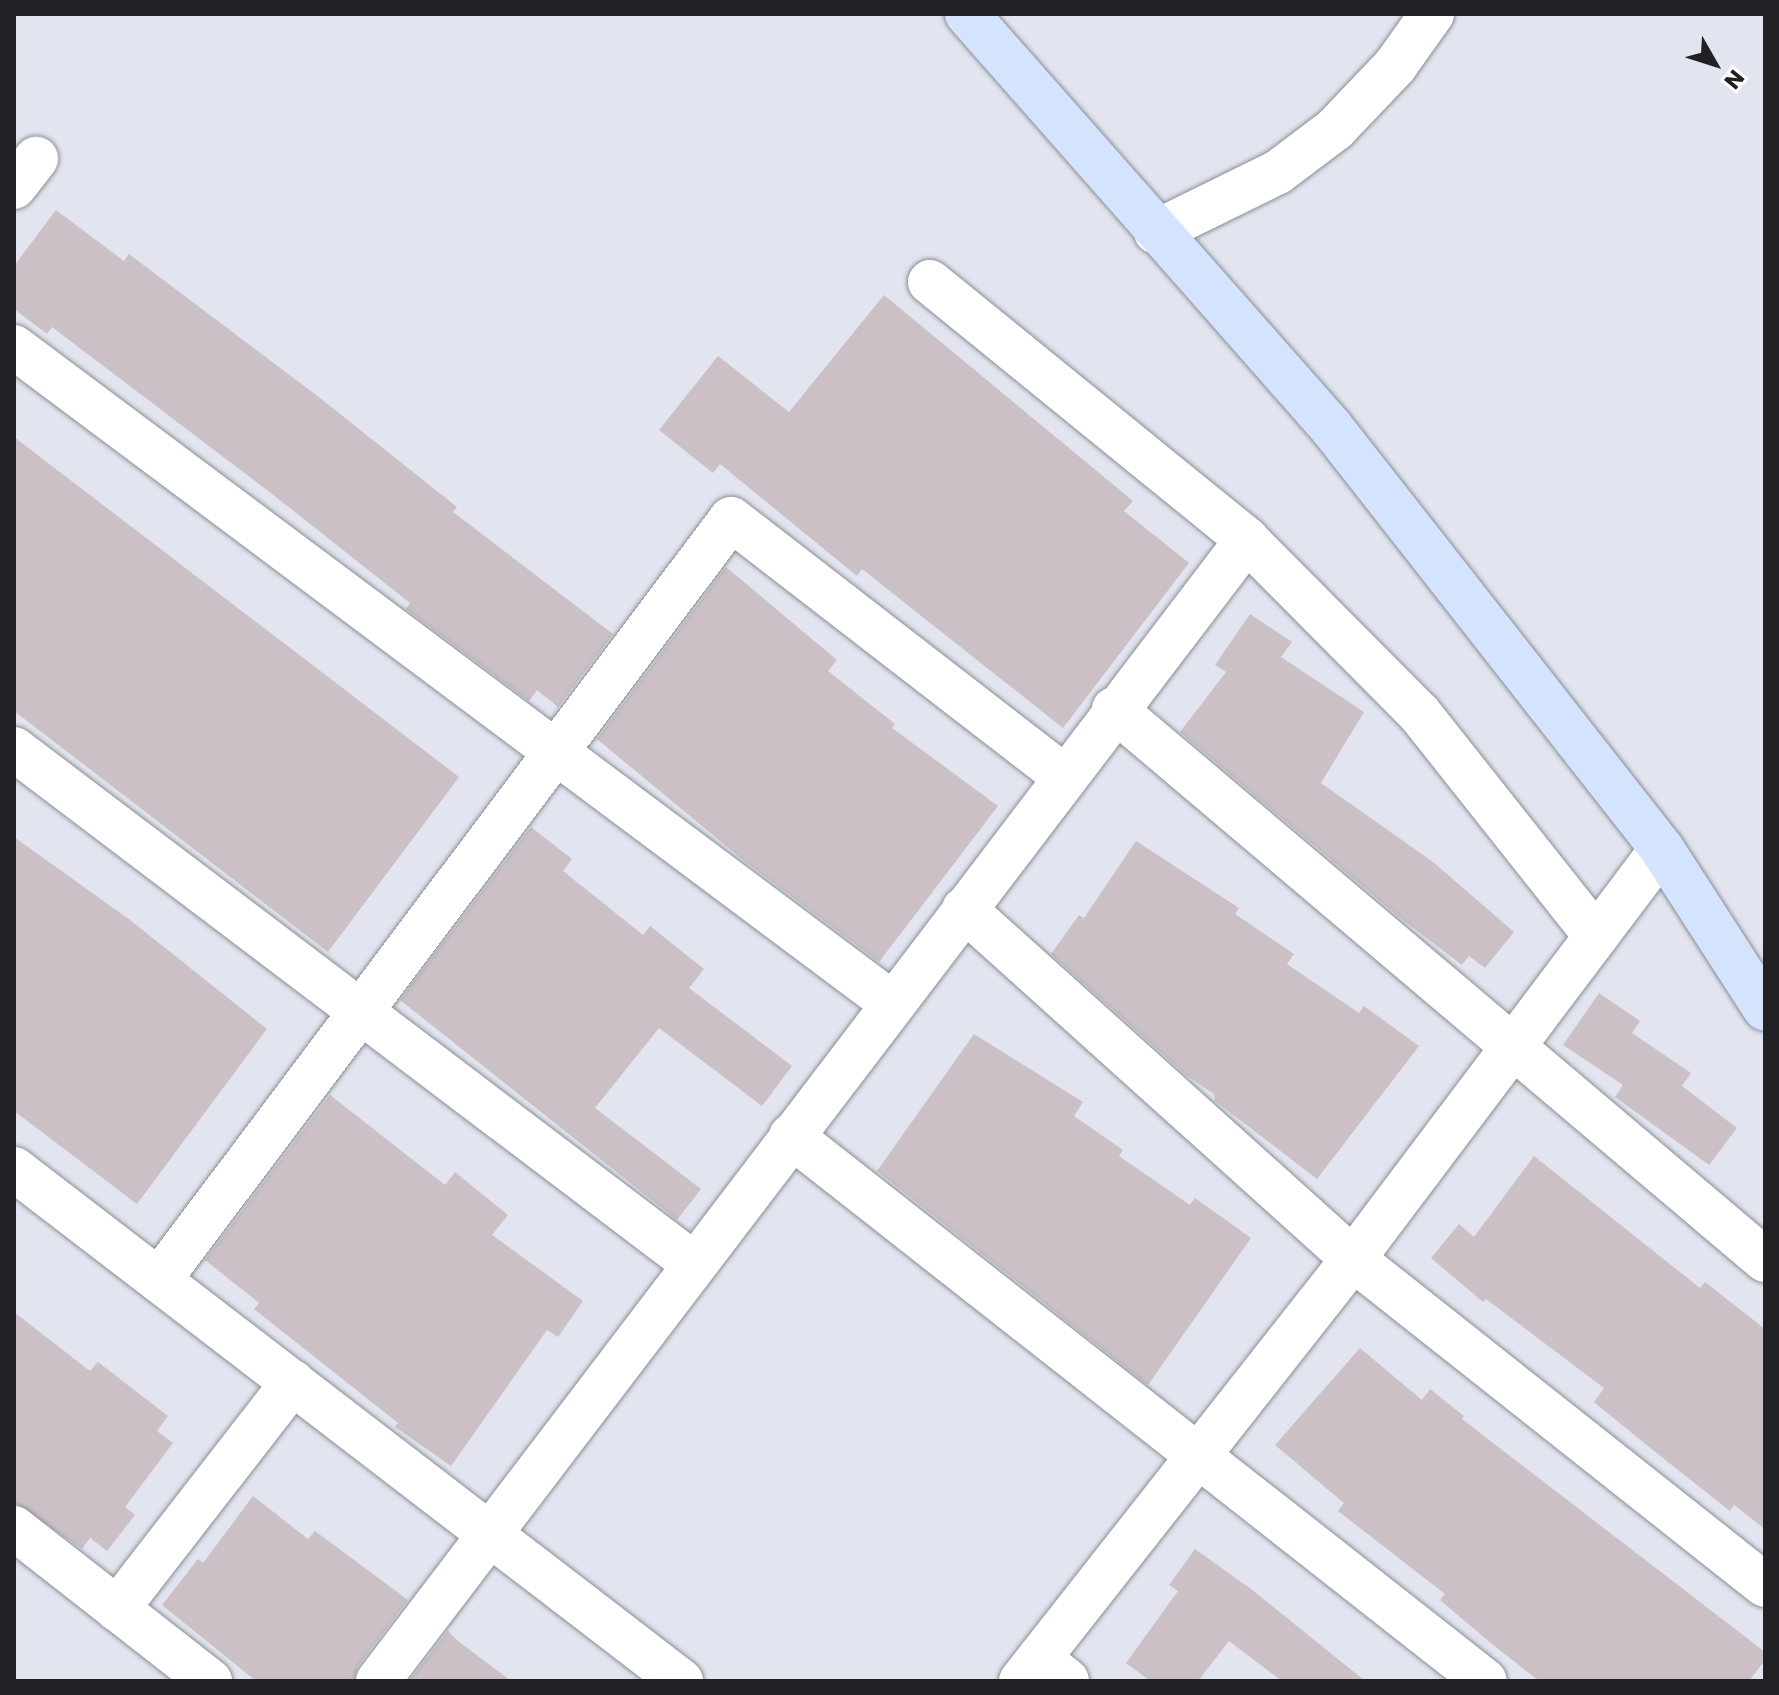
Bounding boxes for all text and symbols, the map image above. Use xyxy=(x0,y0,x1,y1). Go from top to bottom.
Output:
north arrow xyxy=(1675,24,1755,104)
text: N xyxy=(1717,63,1751,96)

